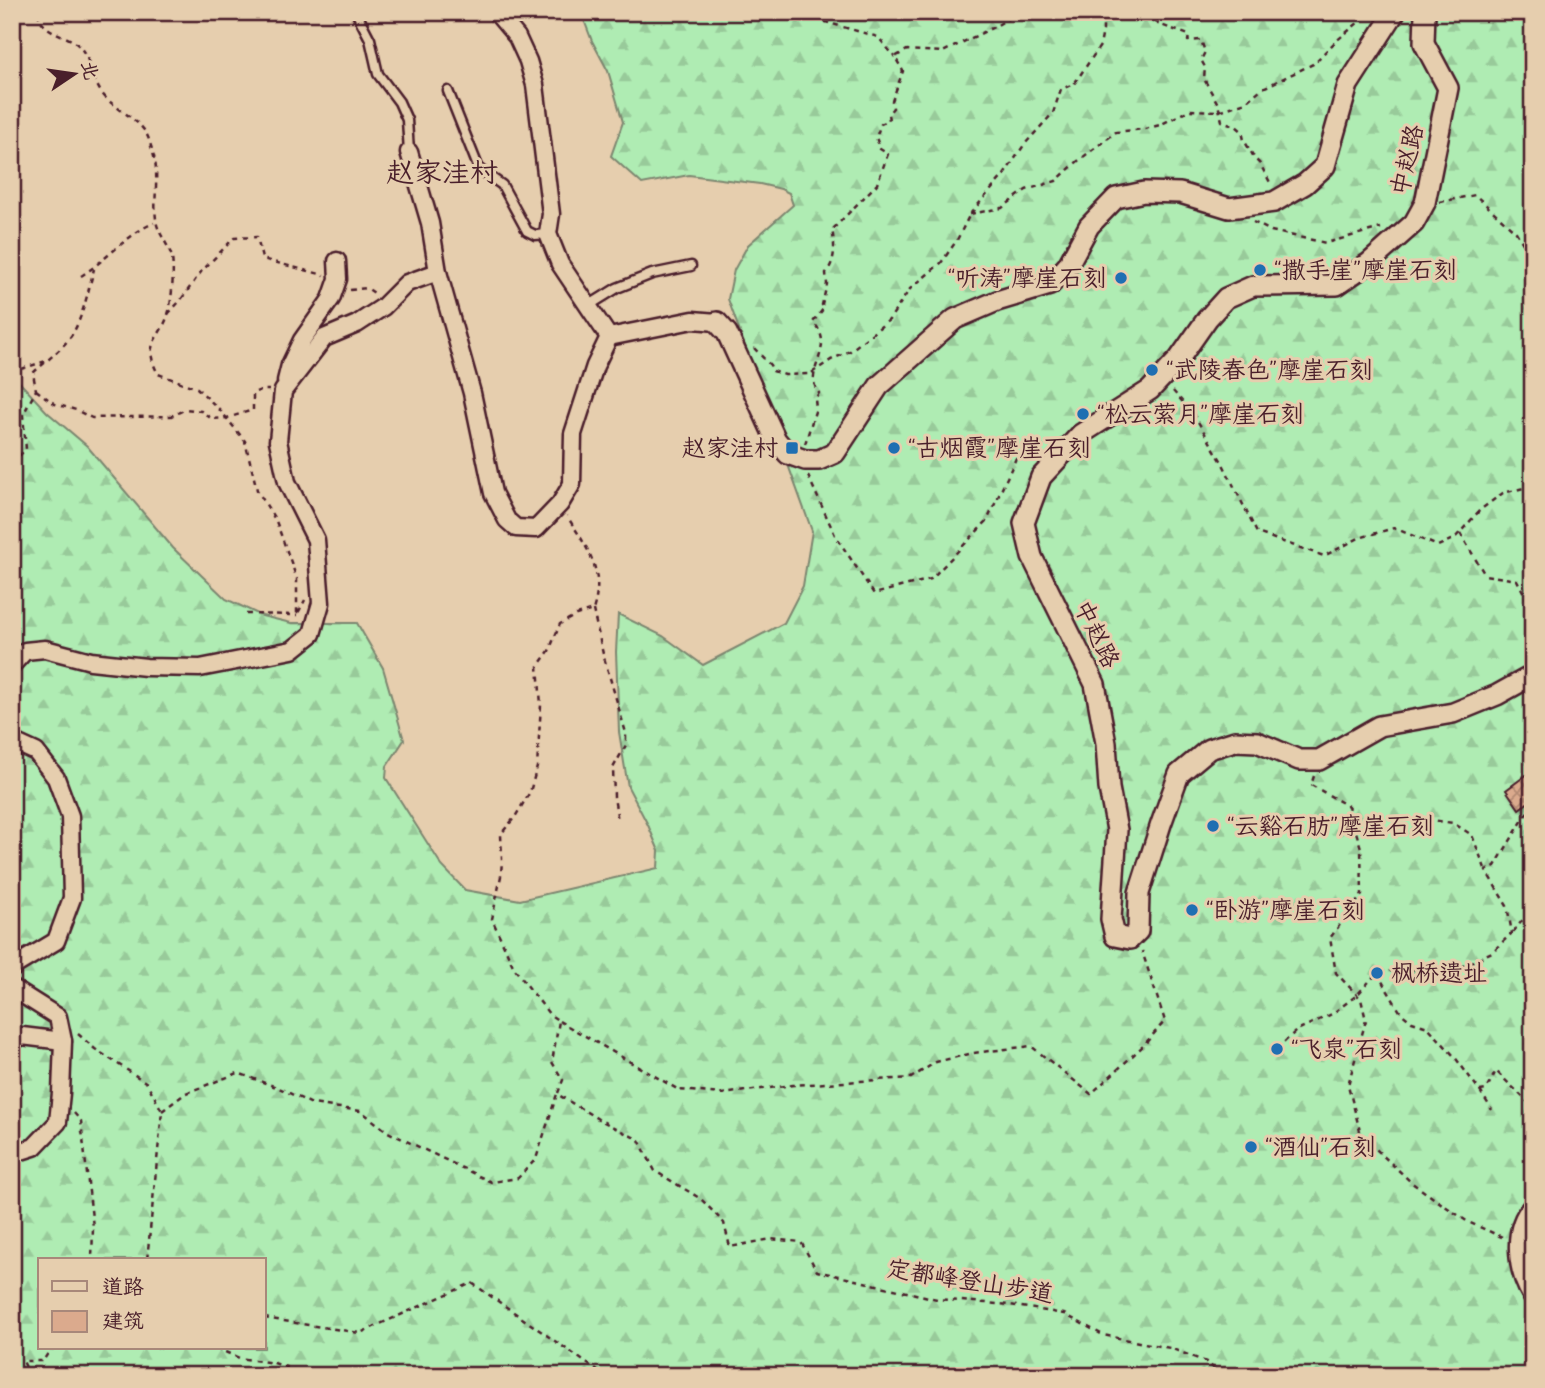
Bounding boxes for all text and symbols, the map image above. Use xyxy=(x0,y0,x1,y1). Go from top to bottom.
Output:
north arrow xyxy=(38,38,108,108)
text: 北 xyxy=(77,59,102,82)
street label: 中赵路 xyxy=(1385,122,1429,198)
district label: 赵家洼村 xyxy=(386,157,498,189)
place label: “撒手崖”摩崖石刻 xyxy=(1274,256,1457,284)
marker: “撒手崖”摩崖石刻 xyxy=(1252,262,1268,278)
place label: “听涛”摩崖石刻 xyxy=(948,264,1107,292)
marker: “听涛”摩崖石刻 xyxy=(1113,270,1129,286)
place label: “武陵春色”摩崖石刻 xyxy=(1166,356,1373,384)
marker: “武陵春色”摩崖石刻 xyxy=(1144,362,1160,378)
place label: “松云萦月”摩崖石刻 xyxy=(1097,400,1304,428)
marker: “松云萦月”摩崖石刻 xyxy=(1075,406,1091,422)
place label: 赵家洼村 xyxy=(682,434,778,462)
place label: “古烟霞”摩崖石刻 xyxy=(908,434,1091,462)
marker: 赵家洼村 xyxy=(784,440,800,456)
marker: “古烟霞”摩崖石刻 xyxy=(886,440,902,456)
street label: 中赵路 xyxy=(1069,596,1125,672)
place label: “云谿石肪”摩崖石刻 xyxy=(1227,812,1434,840)
marker: “云谿石肪”摩崖石刻 xyxy=(1205,818,1221,834)
place label: “卧游”摩崖石刻 xyxy=(1206,896,1365,924)
marker: “卧游”摩崖石刻 xyxy=(1184,902,1200,918)
place label: 枫桥遗址 xyxy=(1391,959,1487,987)
marker: 枫桥遗址 xyxy=(1369,965,1385,981)
place label: “飞泉”石刻 xyxy=(1291,1035,1402,1063)
marker: “飞泉”石刻 xyxy=(1269,1041,1285,1057)
place label: “酒仙”石刻 xyxy=(1265,1133,1376,1161)
marker: “酒仙”石刻 xyxy=(1243,1139,1259,1155)
street label: 定都峰登山步道 xyxy=(885,1254,1055,1308)
legend xyxy=(38,1258,266,1350)
text: 道路 xyxy=(102,1275,144,1299)
text: 建筑 xyxy=(102,1309,144,1333)

